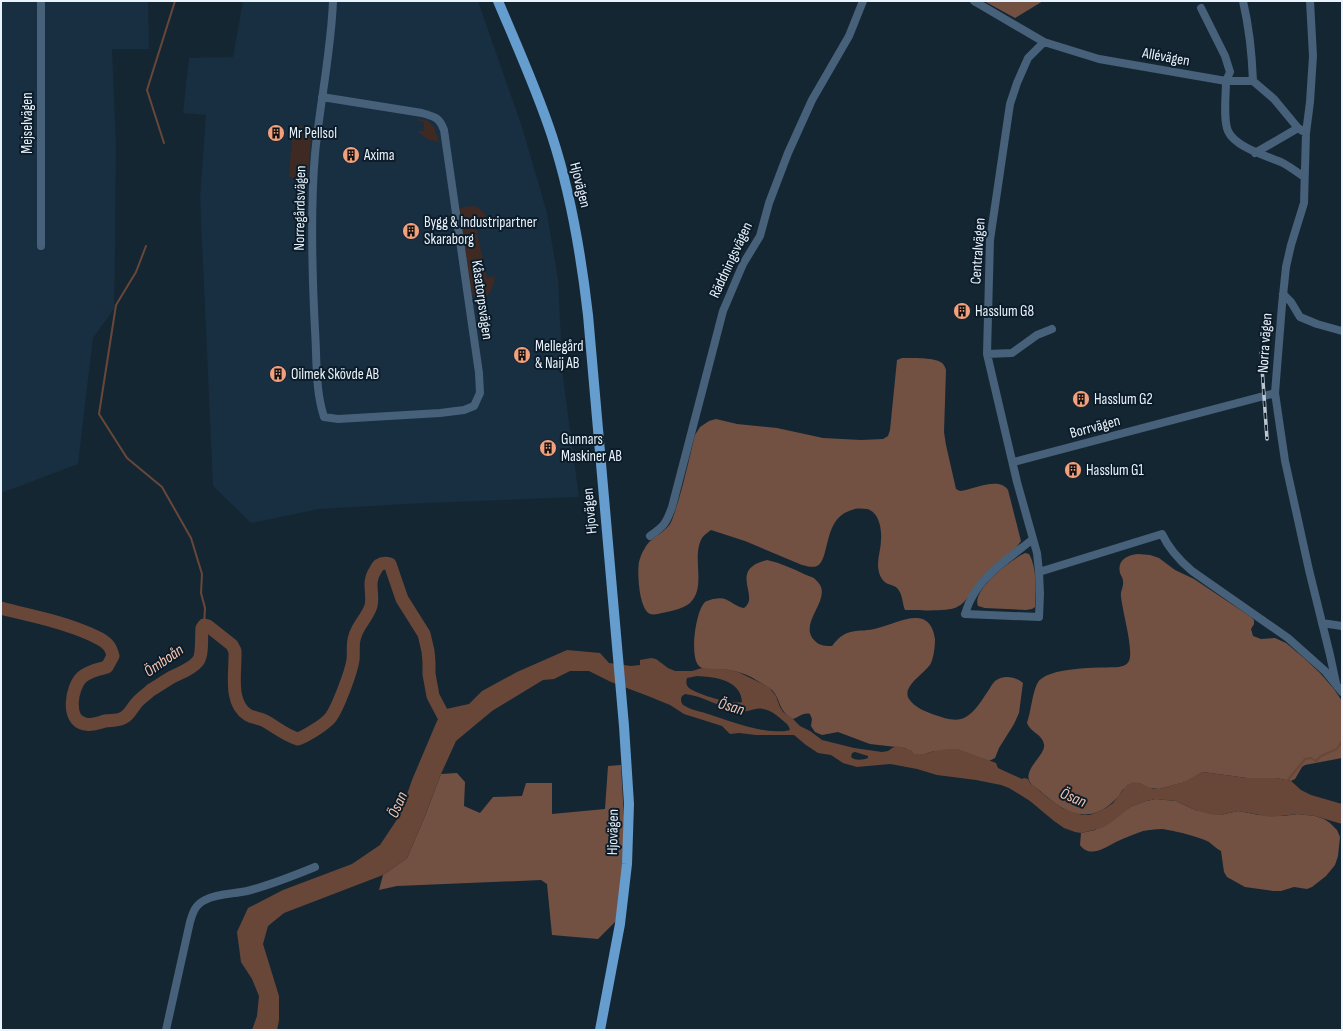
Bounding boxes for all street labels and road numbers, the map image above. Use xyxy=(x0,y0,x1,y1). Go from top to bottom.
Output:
street label: Allévägen xyxy=(1140,43,1191,71)
street label: Mejselvägen xyxy=(18,92,37,154)
street label: Hjovägen xyxy=(565,160,595,210)
street label: Norregårdsvägen xyxy=(290,165,310,251)
street label: Centralvägen xyxy=(966,217,990,285)
street label: Räddningsvägen xyxy=(705,219,757,301)
street label: Kåsatorpsvägen xyxy=(467,259,497,341)
street label: Norra vägen xyxy=(1253,312,1277,374)
street label: Borrvägen xyxy=(1068,411,1122,443)
street label: Hjovägen xyxy=(579,487,601,535)
street label: Hjovägen xyxy=(603,809,623,855)

